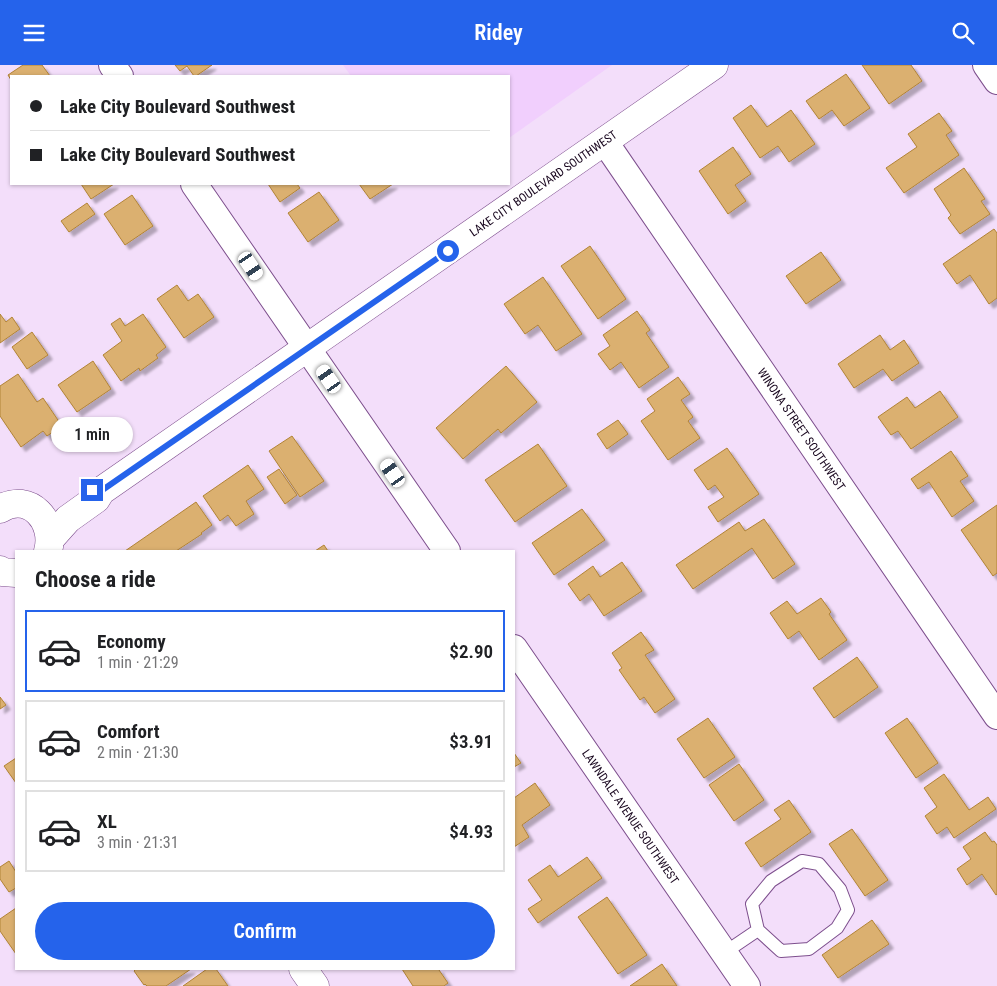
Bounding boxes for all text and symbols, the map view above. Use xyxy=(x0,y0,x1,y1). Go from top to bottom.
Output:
icon: menu xyxy=(20,19,48,47)
icon: search xyxy=(949,19,977,47)
text: Ridey xyxy=(474,20,523,45)
text: Lake City Boulevard Southwest xyxy=(60,95,295,118)
street label: LAKE CITY BOULEVARD SOUTHWEST xyxy=(467,128,620,240)
text: Lake City Boulevard Southwest xyxy=(60,143,295,166)
route start xyxy=(437,240,459,262)
car xyxy=(236,249,265,283)
car xyxy=(314,362,343,396)
street label: WINONA STREET SOUTHWEST xyxy=(755,365,848,493)
callout: 1 min xyxy=(51,417,133,453)
text: 1 min xyxy=(74,425,110,444)
car xyxy=(378,456,407,490)
route end xyxy=(81,479,103,501)
text: Choose a ride xyxy=(35,567,156,592)
icon: car xyxy=(37,629,82,674)
text: Economy xyxy=(97,630,166,653)
text: $2.90 xyxy=(449,640,493,663)
text: 1 min · 21:29 xyxy=(97,653,179,672)
icon: car xyxy=(37,719,82,764)
text: Comfort xyxy=(97,720,160,743)
text: $3.91 xyxy=(449,730,493,753)
text: 2 min · 21:30 xyxy=(97,743,179,762)
street label: LAWNDALE AVENUE SOUTHWEST xyxy=(579,747,682,887)
icon: car xyxy=(37,809,82,854)
text: XL xyxy=(97,810,117,833)
text: $4.93 xyxy=(449,820,493,843)
text: 3 min · 21:31 xyxy=(97,833,179,852)
button: Confirm xyxy=(35,902,495,960)

